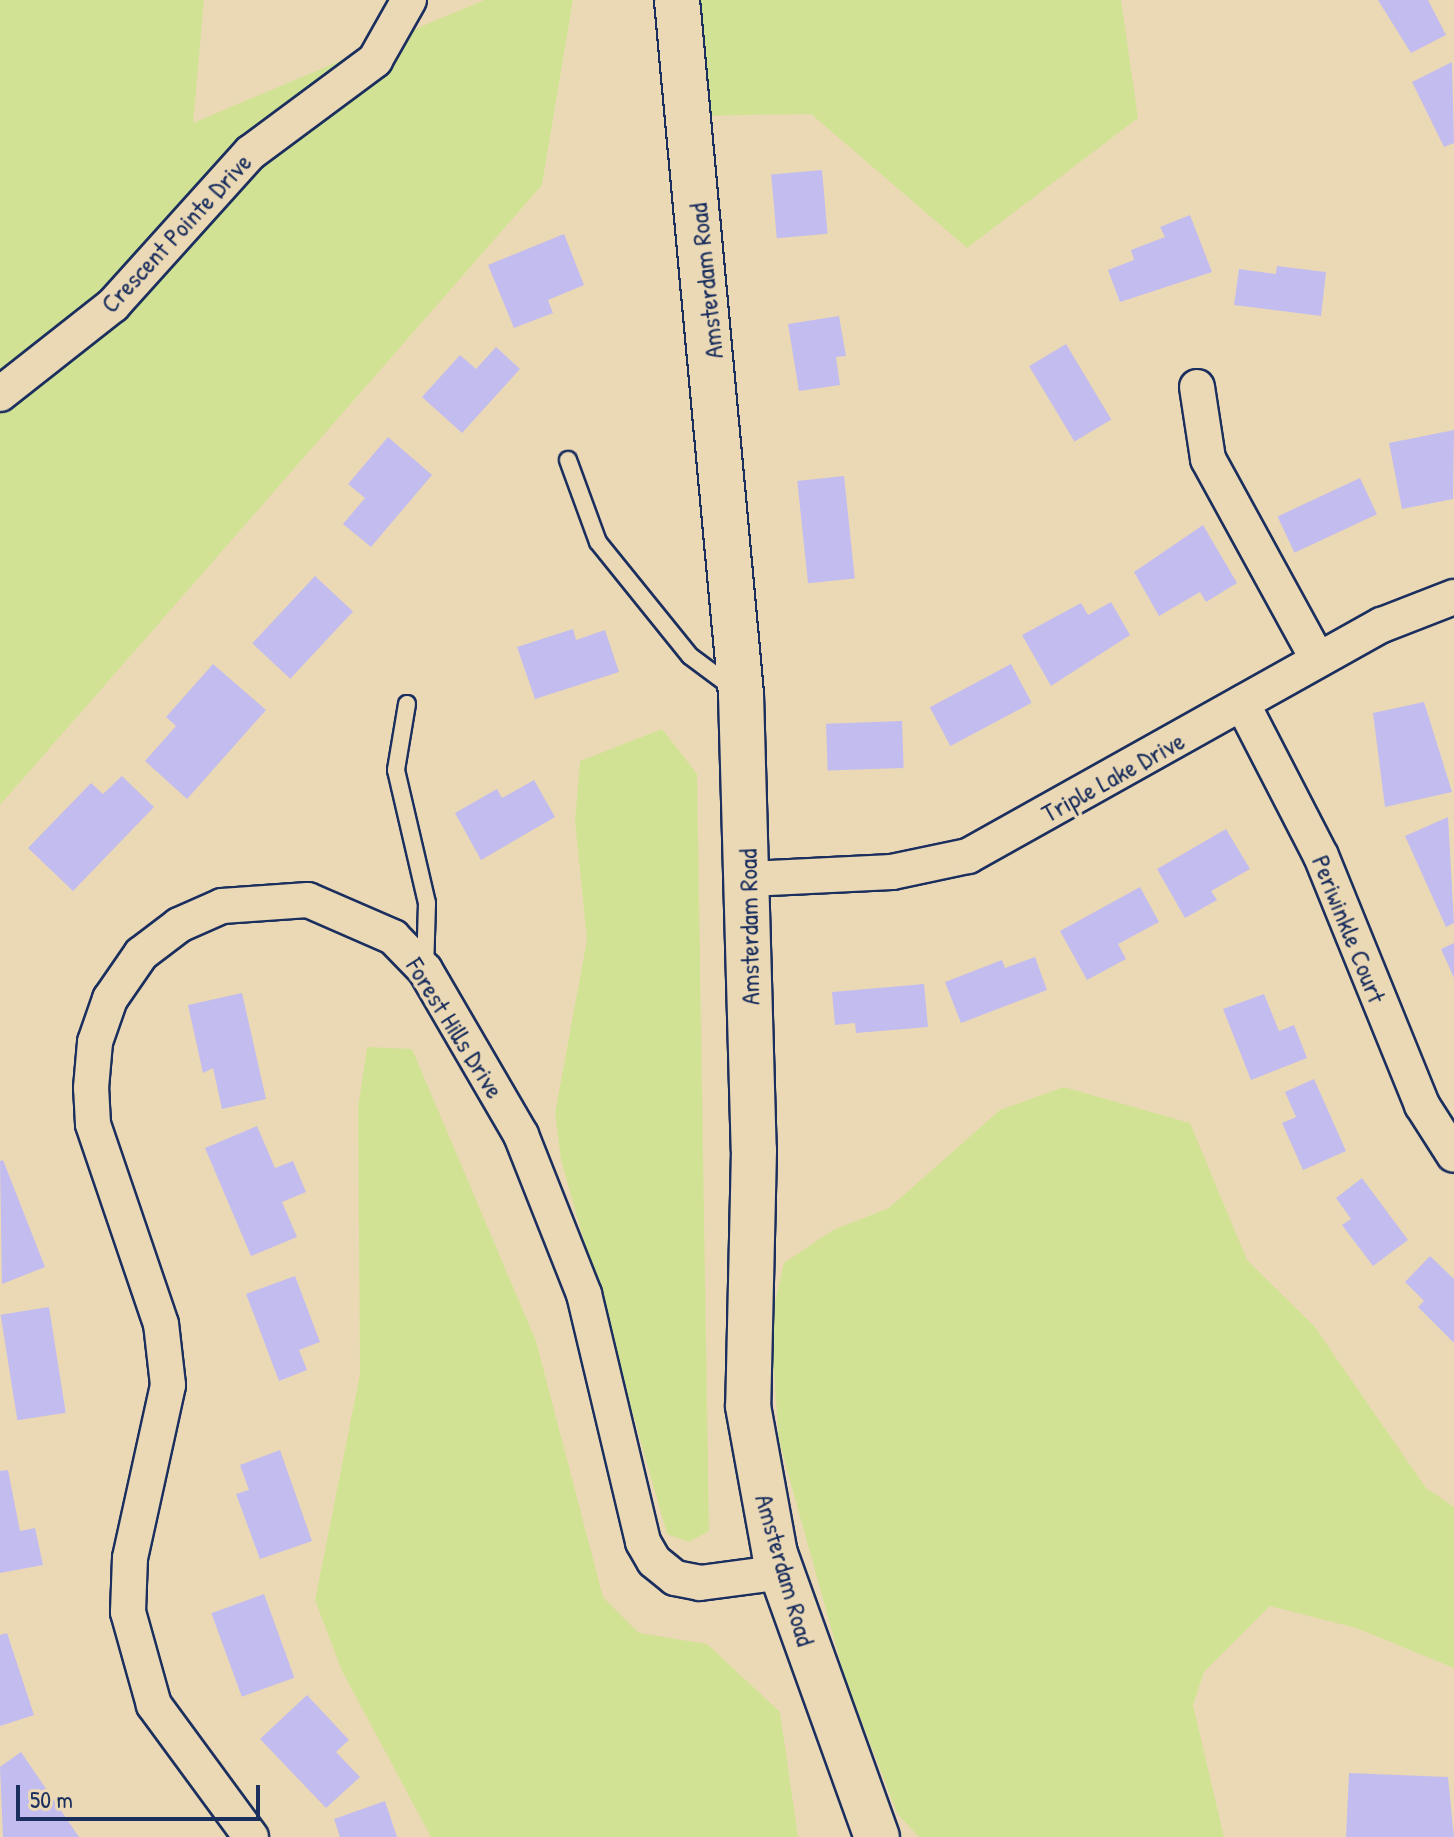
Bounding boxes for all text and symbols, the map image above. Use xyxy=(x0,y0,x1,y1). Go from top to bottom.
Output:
street label: Crescent Pointe Drive xyxy=(94,147,258,319)
street label: Amsterdam Road xyxy=(682,202,730,360)
street label: Triple Lake Drive xyxy=(1036,725,1190,829)
street label: Amsterdam Road xyxy=(732,849,766,1005)
street label: Periwinkle Court xyxy=(1305,851,1393,1007)
street label: Forest Hills Drive xyxy=(399,952,511,1104)
street label: Amsterdam Road xyxy=(748,1491,822,1649)
scale bar xyxy=(20,1769,264,1819)
text: 50 m xyxy=(30,1783,73,1815)

